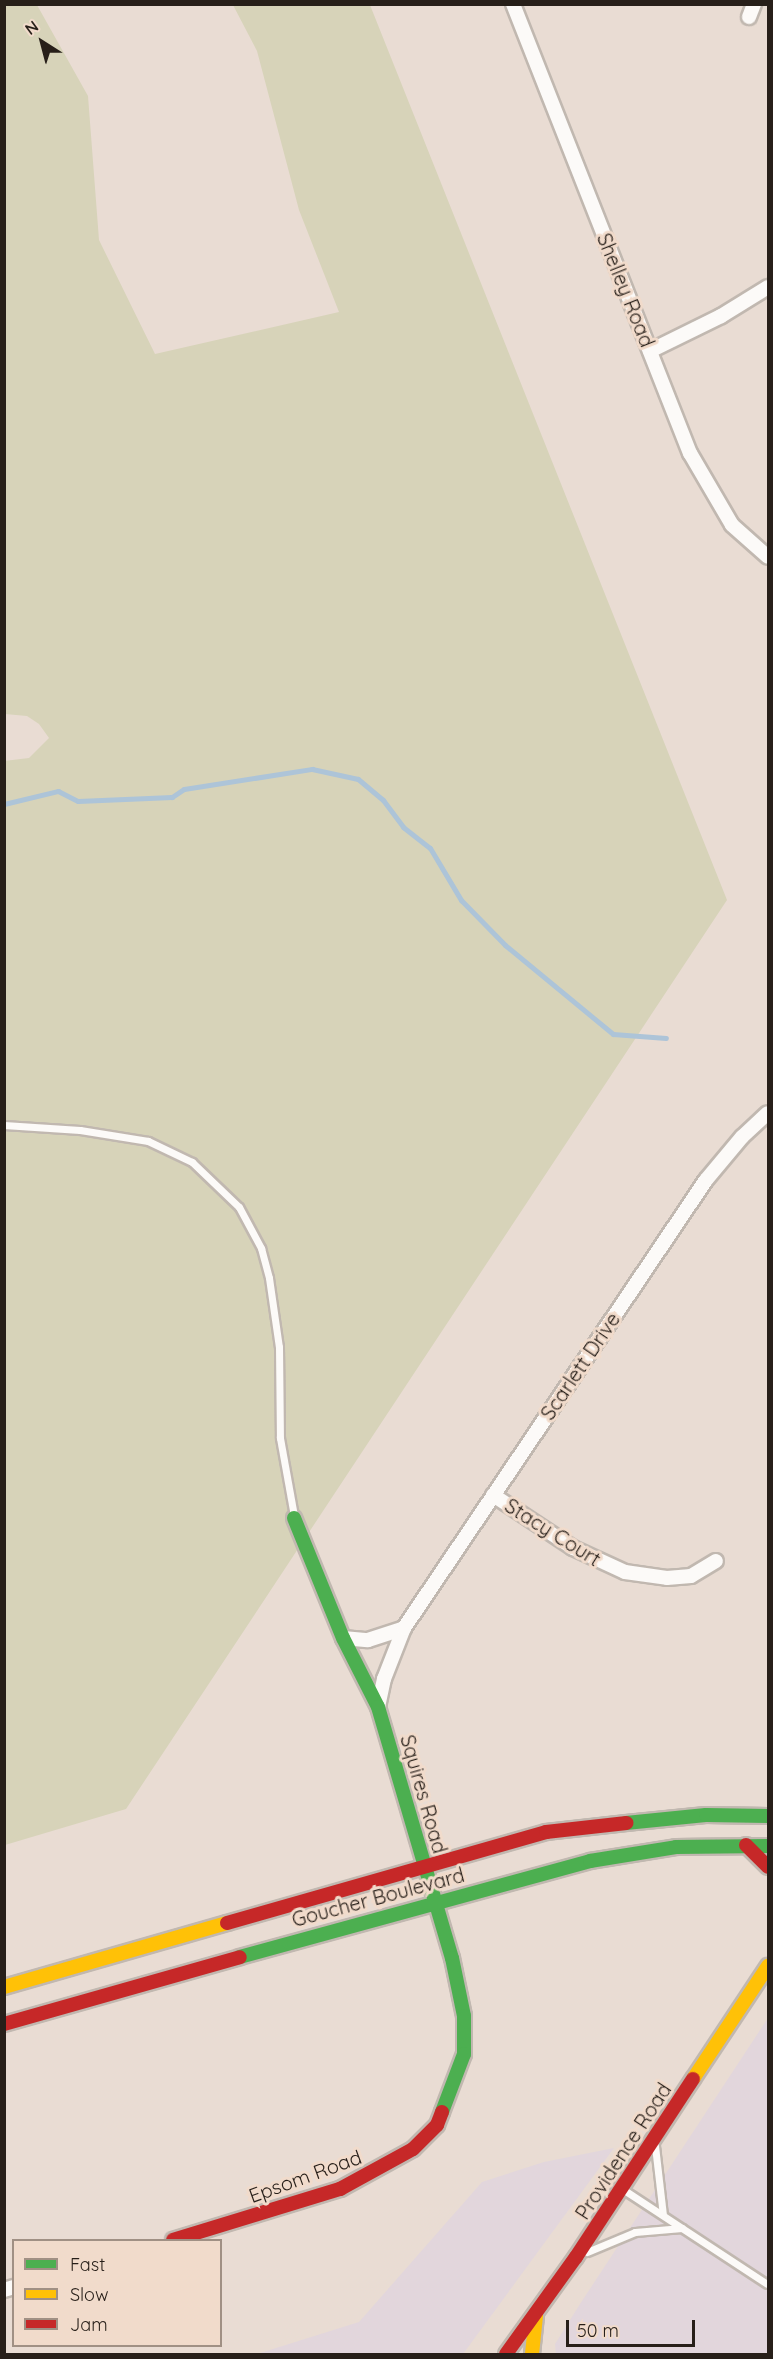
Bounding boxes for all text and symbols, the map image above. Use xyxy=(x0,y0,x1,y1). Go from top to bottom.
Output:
north arrow xyxy=(12,12,72,72)
text: N xyxy=(21,16,42,39)
street label: Shelley Road xyxy=(592,230,660,350)
street label: Scarlett Drive xyxy=(535,1308,625,1424)
street label: Stacy Court xyxy=(501,1493,605,1571)
street label: Squires Road xyxy=(396,1732,452,1856)
street label: Goucher Boulevard xyxy=(289,1862,467,1932)
street label: Providence Road xyxy=(570,2078,676,2224)
street label: Epsom Road xyxy=(245,2145,365,2207)
legend xyxy=(12,2239,222,2347)
text: Fast xyxy=(70,2253,105,2276)
text: Slow xyxy=(70,2283,108,2306)
scale bar xyxy=(569,2308,698,2346)
text: Jam xyxy=(70,2313,108,2336)
text: 50 m xyxy=(577,2319,619,2342)

